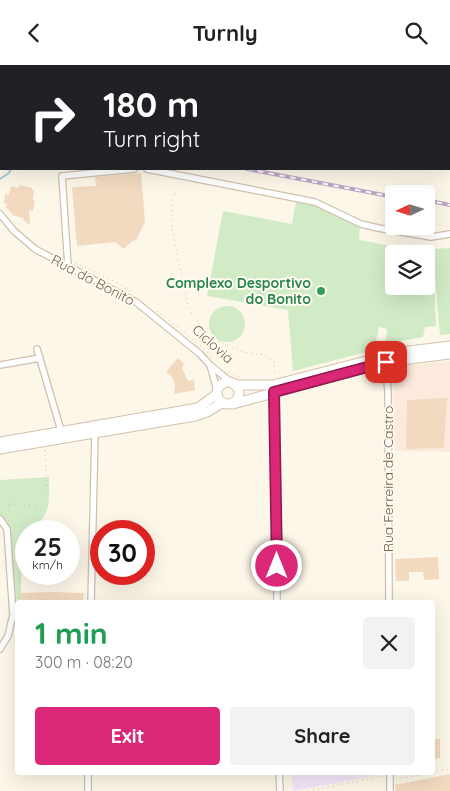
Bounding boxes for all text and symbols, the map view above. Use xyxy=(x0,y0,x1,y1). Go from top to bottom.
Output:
icon: back xyxy=(20,19,48,47)
text: Turnly xyxy=(192,19,258,47)
icon: search xyxy=(402,19,430,47)
text: 180 m xyxy=(103,82,199,126)
icon: right xyxy=(20,85,85,150)
text: Turn right xyxy=(103,125,200,153)
north arrow xyxy=(385,185,435,235)
map controls xyxy=(385,185,435,295)
button: layers xyxy=(385,245,435,295)
street label: Rua do Bonito xyxy=(48,250,138,310)
place label: Complexo Desportivo do Bonito xyxy=(166,274,311,308)
marker: Complexo Desportivo do Bonito xyxy=(315,285,327,297)
street label: Ciclovia xyxy=(188,321,238,367)
pin xyxy=(365,341,407,383)
icon: arrive xyxy=(372,348,400,376)
street label: Rua Ferreira de Castro xyxy=(379,406,397,552)
speed limit sign: 30 xyxy=(90,520,155,585)
text: 25 xyxy=(33,531,62,562)
position arrow xyxy=(250,539,302,591)
text: km/h xyxy=(32,557,63,572)
text: 1 min xyxy=(35,614,108,652)
button: close xyxy=(363,617,415,669)
text: 300 m · 08:20 xyxy=(35,652,133,672)
button: Exit xyxy=(35,707,220,765)
button: Share xyxy=(230,707,415,765)

